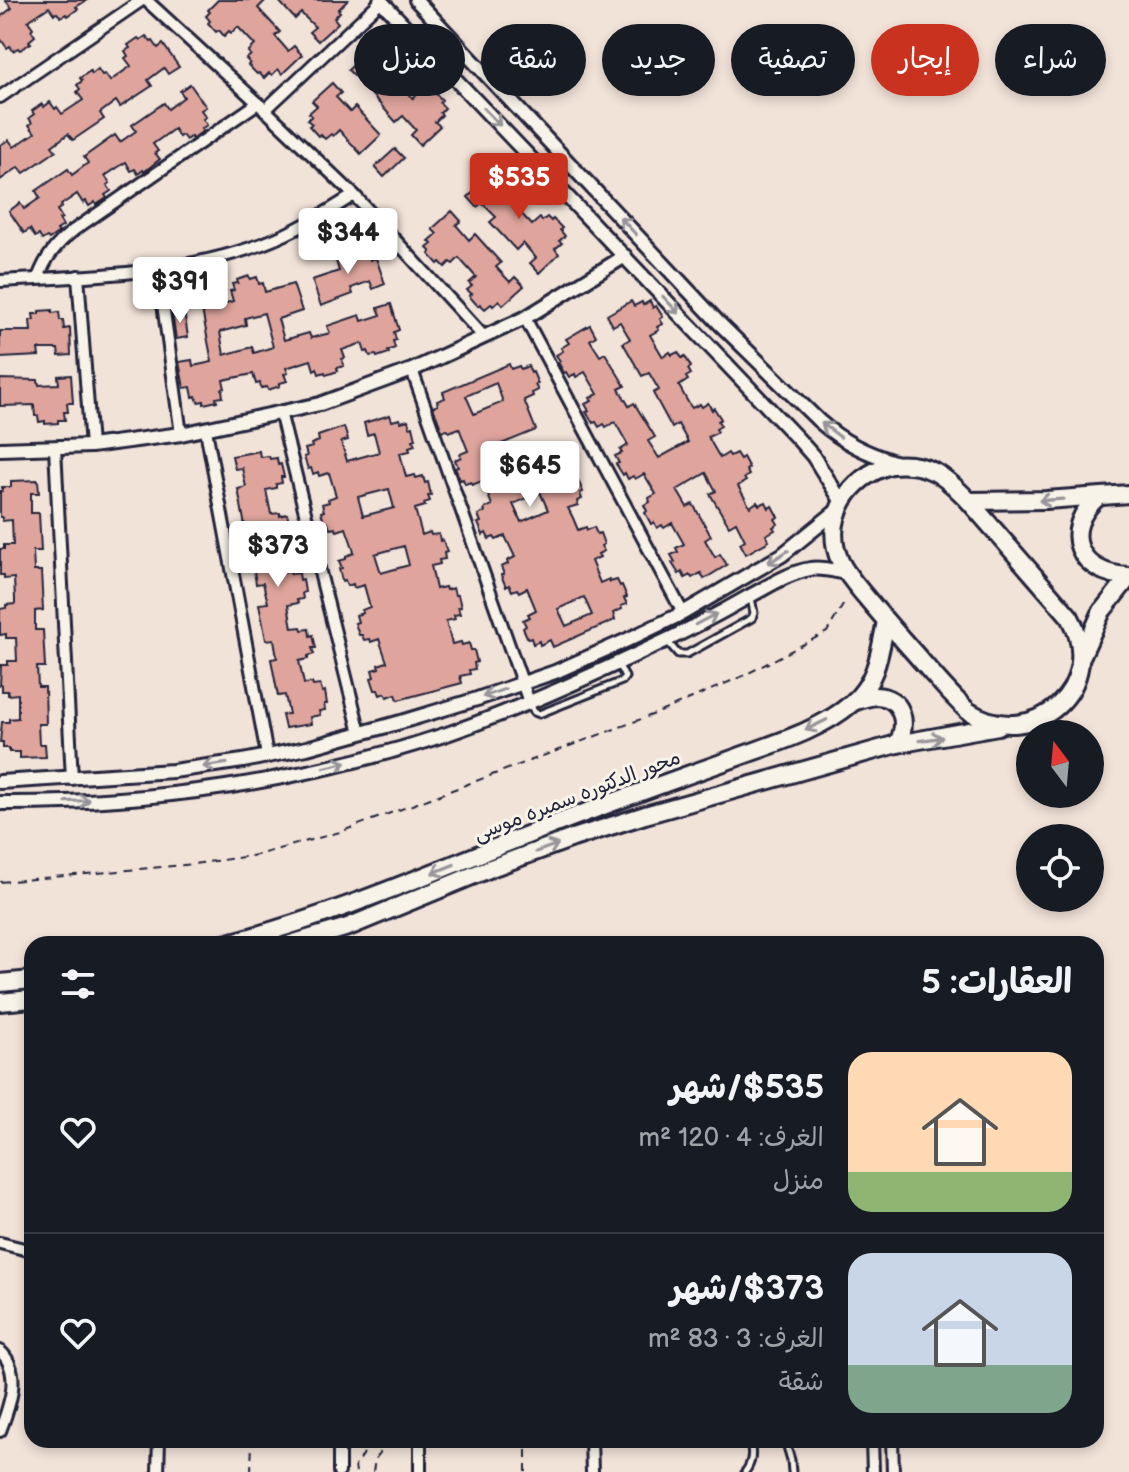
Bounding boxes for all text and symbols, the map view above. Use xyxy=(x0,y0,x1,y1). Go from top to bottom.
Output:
chip: منزل xyxy=(354,24,465,96)
chip: شقة xyxy=(481,24,586,96)
chip: جديد xyxy=(602,24,715,96)
chip: تصفية xyxy=(731,24,855,96)
chip: إيجار xyxy=(871,24,979,96)
chip: شراء xyxy=(995,24,1106,96)
one-way arrow xyxy=(482,107,501,126)
pin: $535 xyxy=(472,153,566,221)
text: $535 xyxy=(488,163,550,194)
pin: $344 xyxy=(301,208,395,276)
one-way arrow xyxy=(619,217,638,236)
text: $344 xyxy=(317,218,379,249)
pin: $391 xyxy=(133,257,227,325)
text: $391 xyxy=(151,267,209,298)
one-way arrow xyxy=(662,295,681,315)
one-way arrow xyxy=(820,422,842,439)
pin: $645 xyxy=(483,441,577,509)
text: $645 xyxy=(498,451,562,482)
one-way arrow xyxy=(1038,493,1065,508)
pin: $373 xyxy=(231,521,325,589)
text: $373 xyxy=(247,531,309,562)
one-way arrow xyxy=(767,550,790,566)
one-way arrow xyxy=(694,611,718,627)
one-way arrow xyxy=(482,687,506,701)
one-way arrow xyxy=(804,718,828,733)
north arrow xyxy=(1016,720,1104,808)
map controls xyxy=(1016,720,1104,912)
one-way arrow xyxy=(918,731,943,746)
street label: محور الدكتوره سميره موسى xyxy=(470,745,684,847)
one-way arrow xyxy=(322,756,347,771)
one-way arrow xyxy=(203,758,228,773)
one-way arrow xyxy=(64,793,91,808)
button: locate xyxy=(1016,824,1104,912)
one-way arrow xyxy=(534,839,559,854)
one-way arrow xyxy=(431,862,456,877)
icon: filters xyxy=(56,962,100,1006)
text: العقارات: 5 xyxy=(921,962,1072,1003)
text: $535/شهر xyxy=(670,1067,824,1108)
icon: home xyxy=(912,1084,1008,1180)
icon: heart xyxy=(56,1110,100,1154)
text: الغرف: 4 · 120 m² xyxy=(638,1123,824,1154)
text: منزل xyxy=(773,1166,824,1197)
text: $373/شهر xyxy=(670,1268,824,1309)
icon: home xyxy=(912,1285,1008,1381)
icon: heart xyxy=(56,1311,100,1355)
text: الغرف: 3 · 83 m² xyxy=(648,1324,824,1355)
text: شقة xyxy=(779,1367,824,1398)

